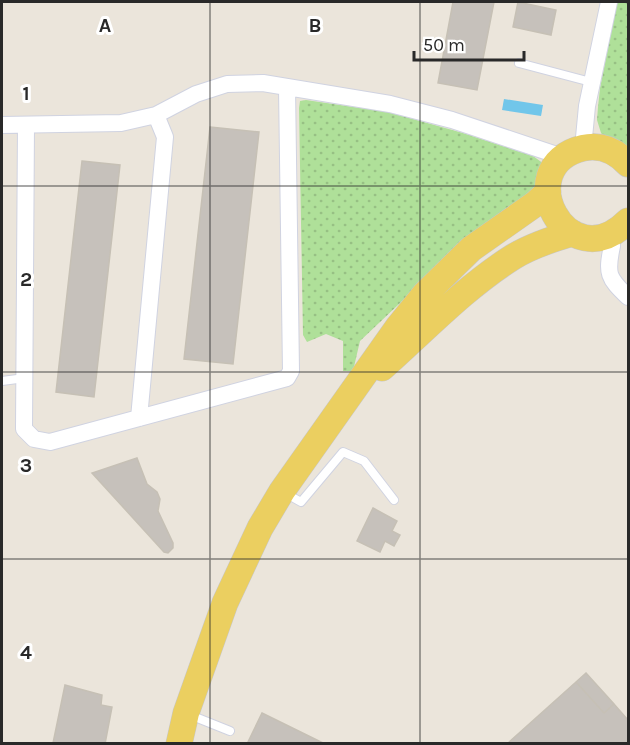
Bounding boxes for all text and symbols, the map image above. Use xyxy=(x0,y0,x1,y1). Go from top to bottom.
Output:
text: A xyxy=(99,14,112,37)
text: B xyxy=(309,14,321,37)
scale bar xyxy=(414,24,524,62)
text: 50 m xyxy=(423,34,465,56)
text: 1 xyxy=(22,82,30,105)
text: 2 xyxy=(20,268,32,291)
text: 3 xyxy=(20,454,32,477)
text: 4 xyxy=(20,641,32,664)

